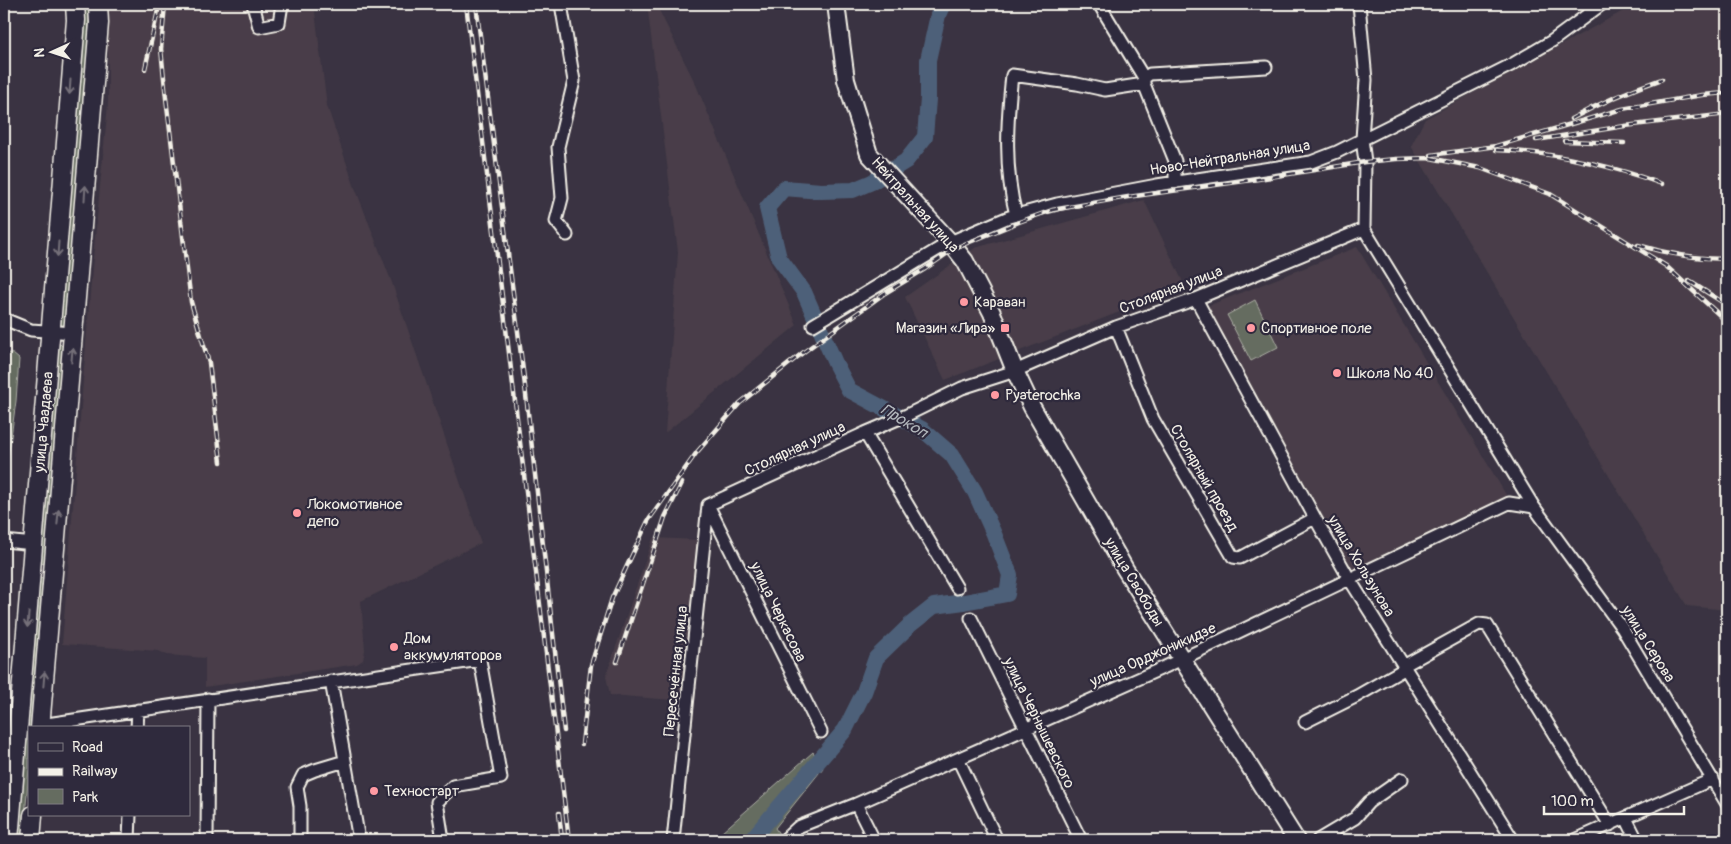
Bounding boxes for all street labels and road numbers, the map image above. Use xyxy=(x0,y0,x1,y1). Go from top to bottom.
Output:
street label: Ново-Нейтральная улица xyxy=(1149,136,1311,180)
street label: Нейтральная улица xyxy=(867,153,963,257)
street label: Столярная улица xyxy=(1117,262,1225,318)
street label: улица Чаадаева xyxy=(30,371,58,474)
street label: Столярная улица xyxy=(742,417,848,481)
street label: Столярный проезд xyxy=(1166,421,1242,535)
street label: улица Хользунова xyxy=(1323,511,1399,620)
street label: улица Свободы xyxy=(1099,533,1168,630)
street label: улица Черкасова xyxy=(745,558,810,665)
street label: улица Серова xyxy=(1616,601,1679,686)
street label: Пересечённая улица xyxy=(660,605,692,737)
street label: улица Орджоникидзе xyxy=(1086,618,1220,692)
street label: улица Чернышевского xyxy=(999,654,1079,792)

